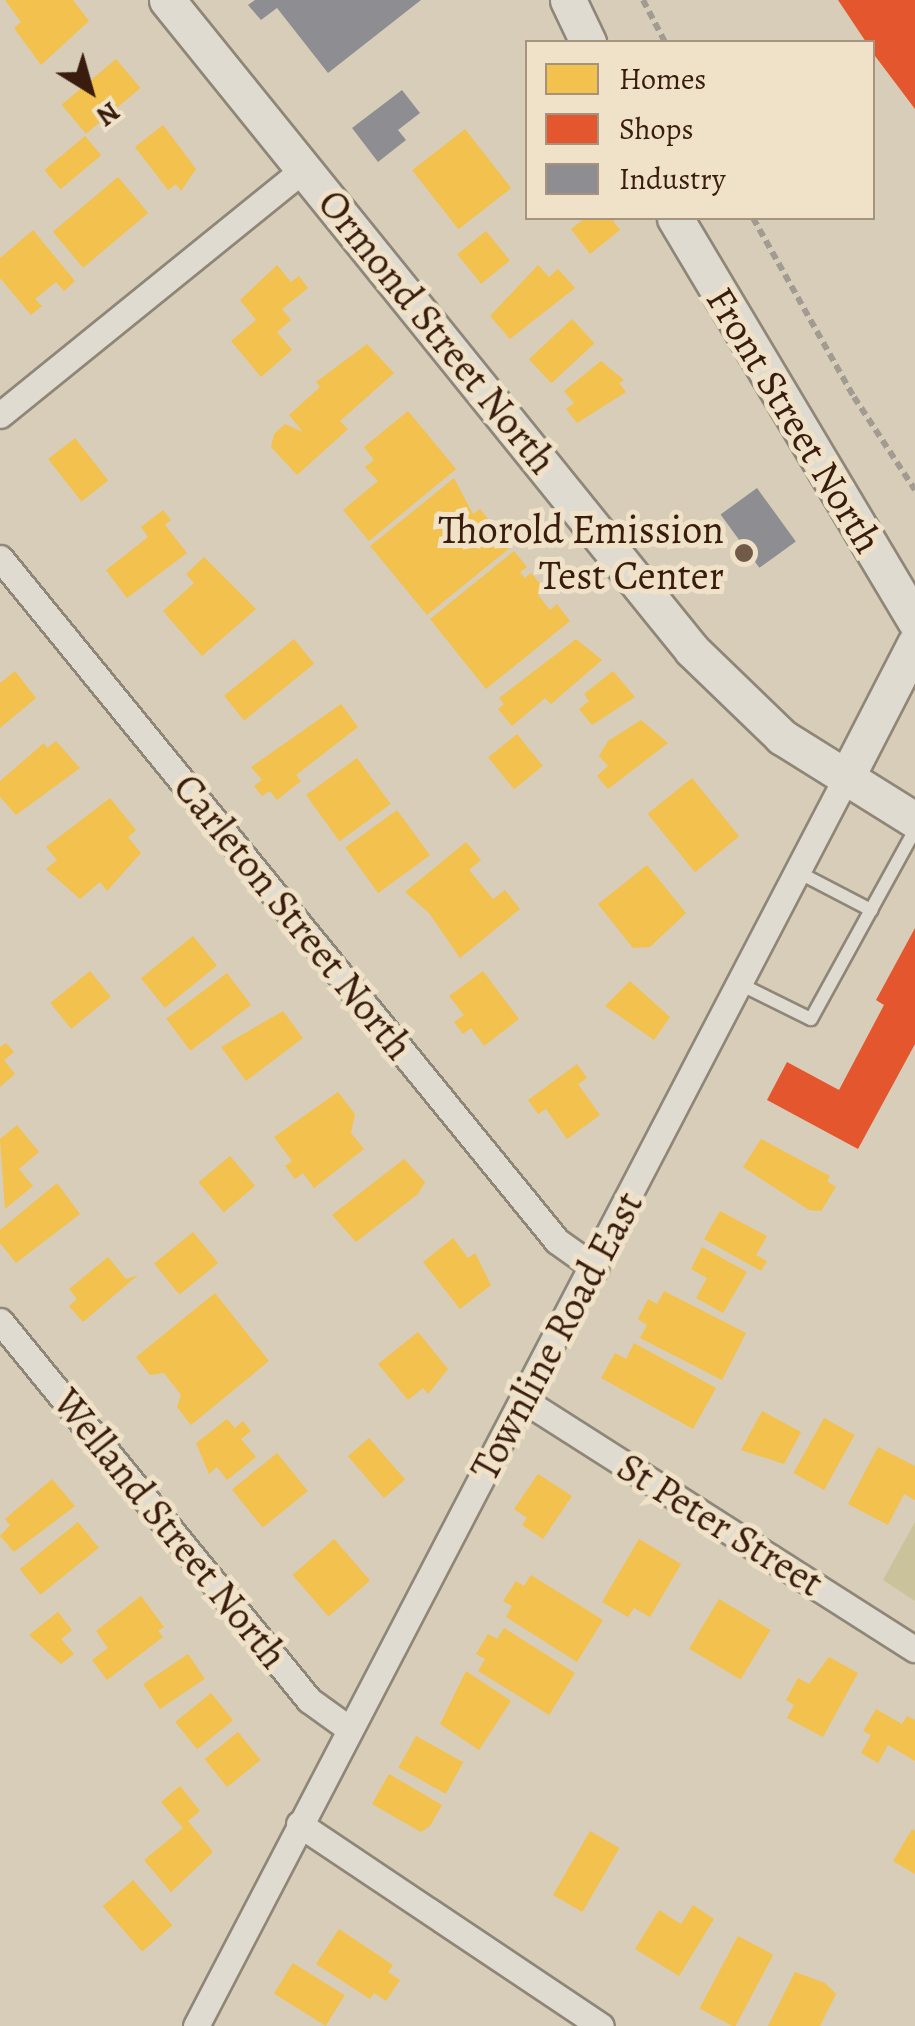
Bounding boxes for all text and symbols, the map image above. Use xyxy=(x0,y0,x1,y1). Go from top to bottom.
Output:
north arrow xyxy=(40,40,140,140)
legend xyxy=(525,40,875,220)
text: Homes xyxy=(619,59,706,99)
text: N xyxy=(88,93,128,135)
text: Shops xyxy=(619,109,693,149)
text: Industry xyxy=(619,159,726,199)
street label: Ormond Street North xyxy=(308,180,566,484)
street label: Front Street North xyxy=(696,278,892,562)
place label: Thorold Emission Test Center xyxy=(438,506,724,600)
marker: Thorold Emission Test Center xyxy=(733,542,755,564)
street label: Carleton Street North xyxy=(163,764,423,1070)
street label: Townline Road East xyxy=(461,1184,653,1488)
street label: Welland Street North xyxy=(43,1380,297,1678)
street label: St Peter Street xyxy=(608,1443,832,1607)

